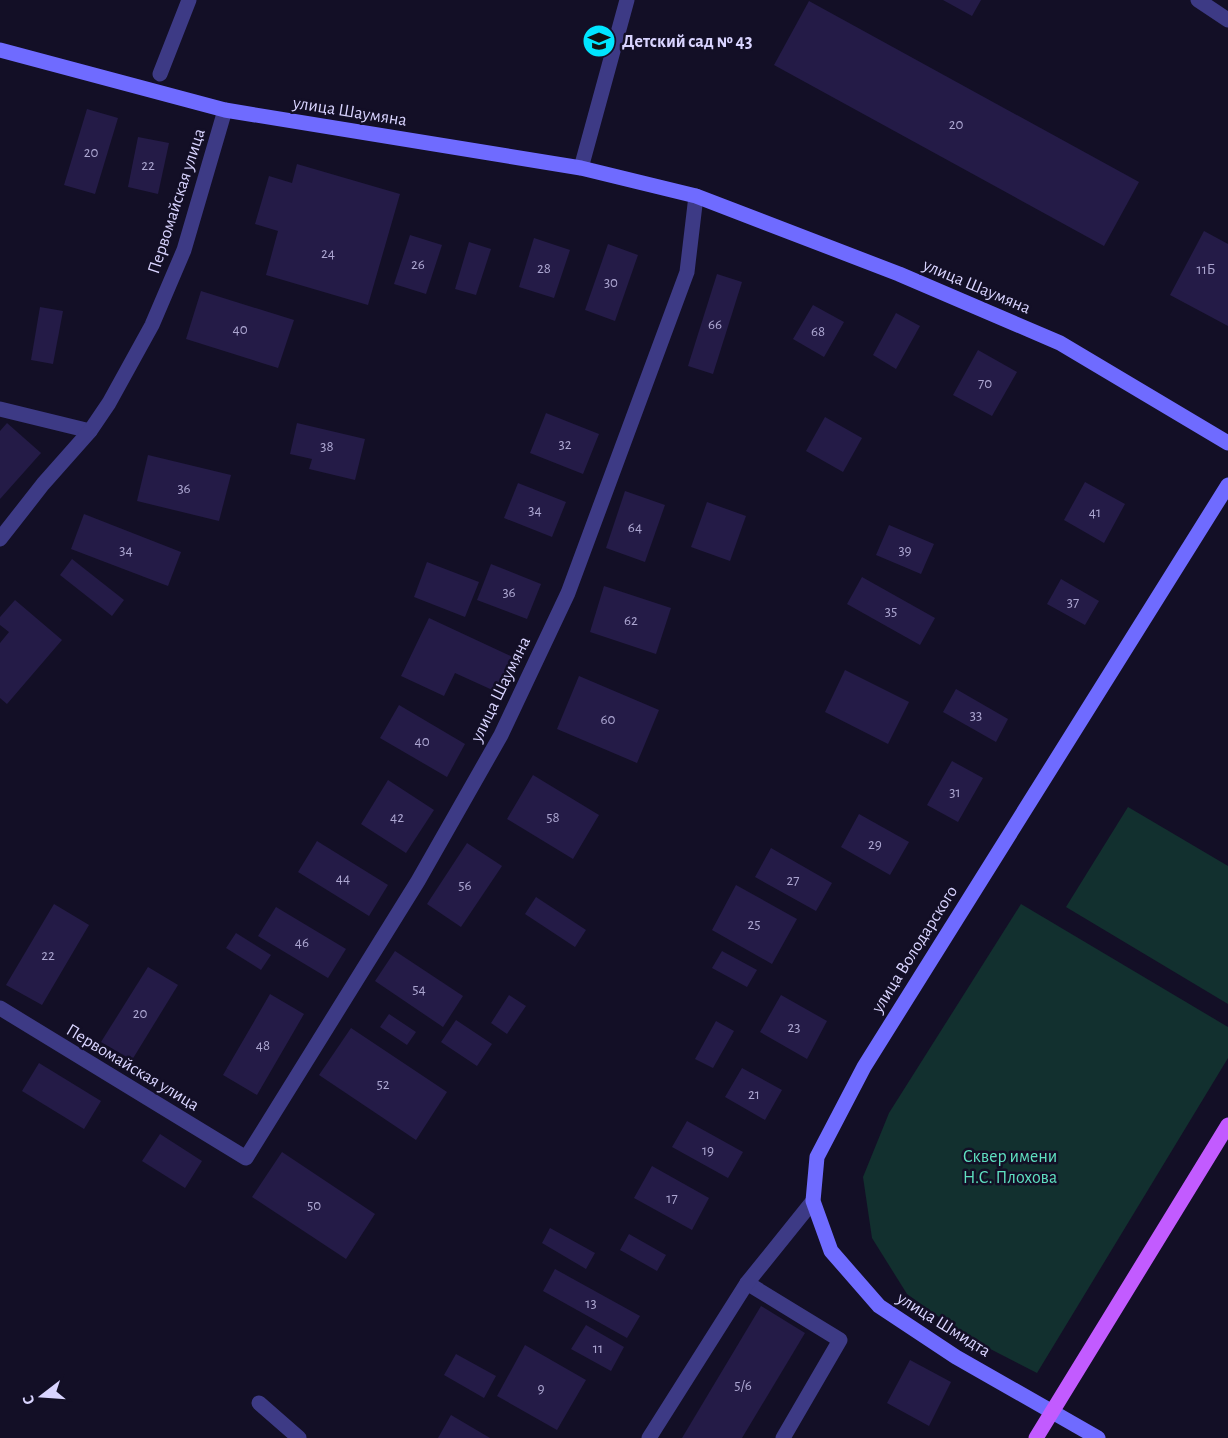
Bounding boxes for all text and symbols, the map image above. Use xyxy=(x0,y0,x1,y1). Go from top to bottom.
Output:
school or university icon: Детский сад № 43 xyxy=(581,23,617,59)
place label: Детский сад № 43 xyxy=(622,33,753,51)
street label: улица Шаумяна xyxy=(291,94,408,130)
house number: 20 xyxy=(949,117,963,132)
street label: Первомайская улица xyxy=(145,126,209,276)
house number: 20 xyxy=(84,145,98,160)
house number: 22 xyxy=(141,158,155,173)
house number: 24 xyxy=(321,246,335,261)
street label: улица Шаумяна xyxy=(919,256,1033,318)
house number: 26 xyxy=(411,257,425,272)
house number: 28 xyxy=(537,261,551,276)
house number: 11Б xyxy=(1197,262,1215,277)
house number: 30 xyxy=(604,275,618,290)
house number: 66 xyxy=(708,317,722,332)
house number: 40 xyxy=(232,322,248,337)
house number: 68 xyxy=(811,324,825,339)
house number: 70 xyxy=(978,376,992,391)
house number: 32 xyxy=(558,437,572,452)
house number: 38 xyxy=(320,439,334,454)
house number: 36 xyxy=(177,481,191,496)
house number: 34 xyxy=(528,503,542,518)
house number: 41 xyxy=(1089,505,1101,520)
house number: 64 xyxy=(628,520,642,535)
house number: 34 xyxy=(119,543,133,558)
house number: 39 xyxy=(898,543,912,558)
house number: 36 xyxy=(502,585,516,600)
house number: 37 xyxy=(1067,595,1079,610)
house number: 35 xyxy=(885,604,897,619)
house number: 62 xyxy=(624,613,638,628)
street label: улица Шаумяна xyxy=(467,634,534,746)
house number: 33 xyxy=(970,708,982,723)
house number: 60 xyxy=(601,712,616,727)
house number: 40 xyxy=(414,734,430,749)
house number: 31 xyxy=(949,785,961,800)
house number: 42 xyxy=(390,810,404,825)
house number: 58 xyxy=(546,810,560,825)
house number: 29 xyxy=(868,837,882,852)
house number: 44 xyxy=(336,871,350,886)
house number: 27 xyxy=(786,873,800,888)
house number: 56 xyxy=(458,878,472,893)
street label: улица Володарского xyxy=(868,883,961,1017)
house number: 25 xyxy=(747,917,761,932)
house number: 46 xyxy=(295,935,309,950)
house number: 22 xyxy=(41,948,55,963)
house number: 54 xyxy=(412,982,426,997)
house number: 20 xyxy=(133,1006,147,1021)
house number: 23 xyxy=(787,1020,801,1035)
street label: Первомайская улица xyxy=(63,1021,202,1115)
house number: 48 xyxy=(256,1038,270,1053)
house number: 52 xyxy=(376,1077,390,1092)
house number: 21 xyxy=(748,1087,760,1102)
house number: 19 xyxy=(702,1143,714,1158)
park label: Сквер имени Н.С. Плохова xyxy=(963,1148,1057,1187)
house number: 17 xyxy=(666,1191,678,1206)
house number: 50 xyxy=(307,1198,321,1213)
street label: улица Шмидта xyxy=(893,1288,993,1361)
house number: 13 xyxy=(585,1296,597,1311)
house number: 11 xyxy=(593,1341,603,1356)
north arrow xyxy=(12,1366,72,1426)
house number: 5/6 xyxy=(734,1378,752,1393)
house number: 9 xyxy=(537,1381,545,1396)
text: С xyxy=(20,1393,38,1407)

